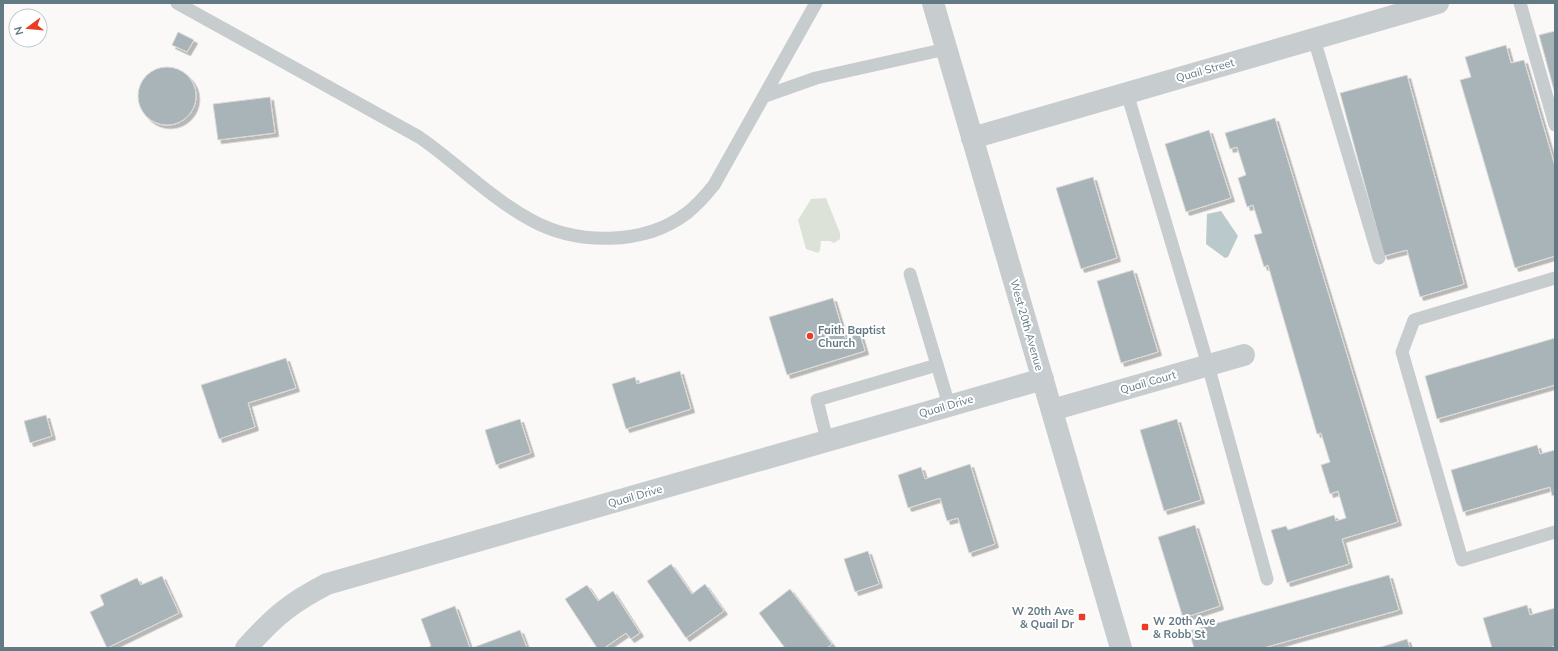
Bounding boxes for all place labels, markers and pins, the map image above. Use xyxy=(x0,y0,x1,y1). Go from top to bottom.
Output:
place label: Faith Baptist Church xyxy=(818,323,885,350)
marker: Faith Baptist Church xyxy=(805,331,815,341)
place label: W 20th Ave & Quail Dr xyxy=(1012,604,1075,631)
marker: W 20th Ave & Quail Dr xyxy=(1077,612,1087,622)
place label: W 20th Ave & Robb St xyxy=(1153,614,1215,641)
marker: W 20th Ave & Robb St xyxy=(1140,622,1150,632)

